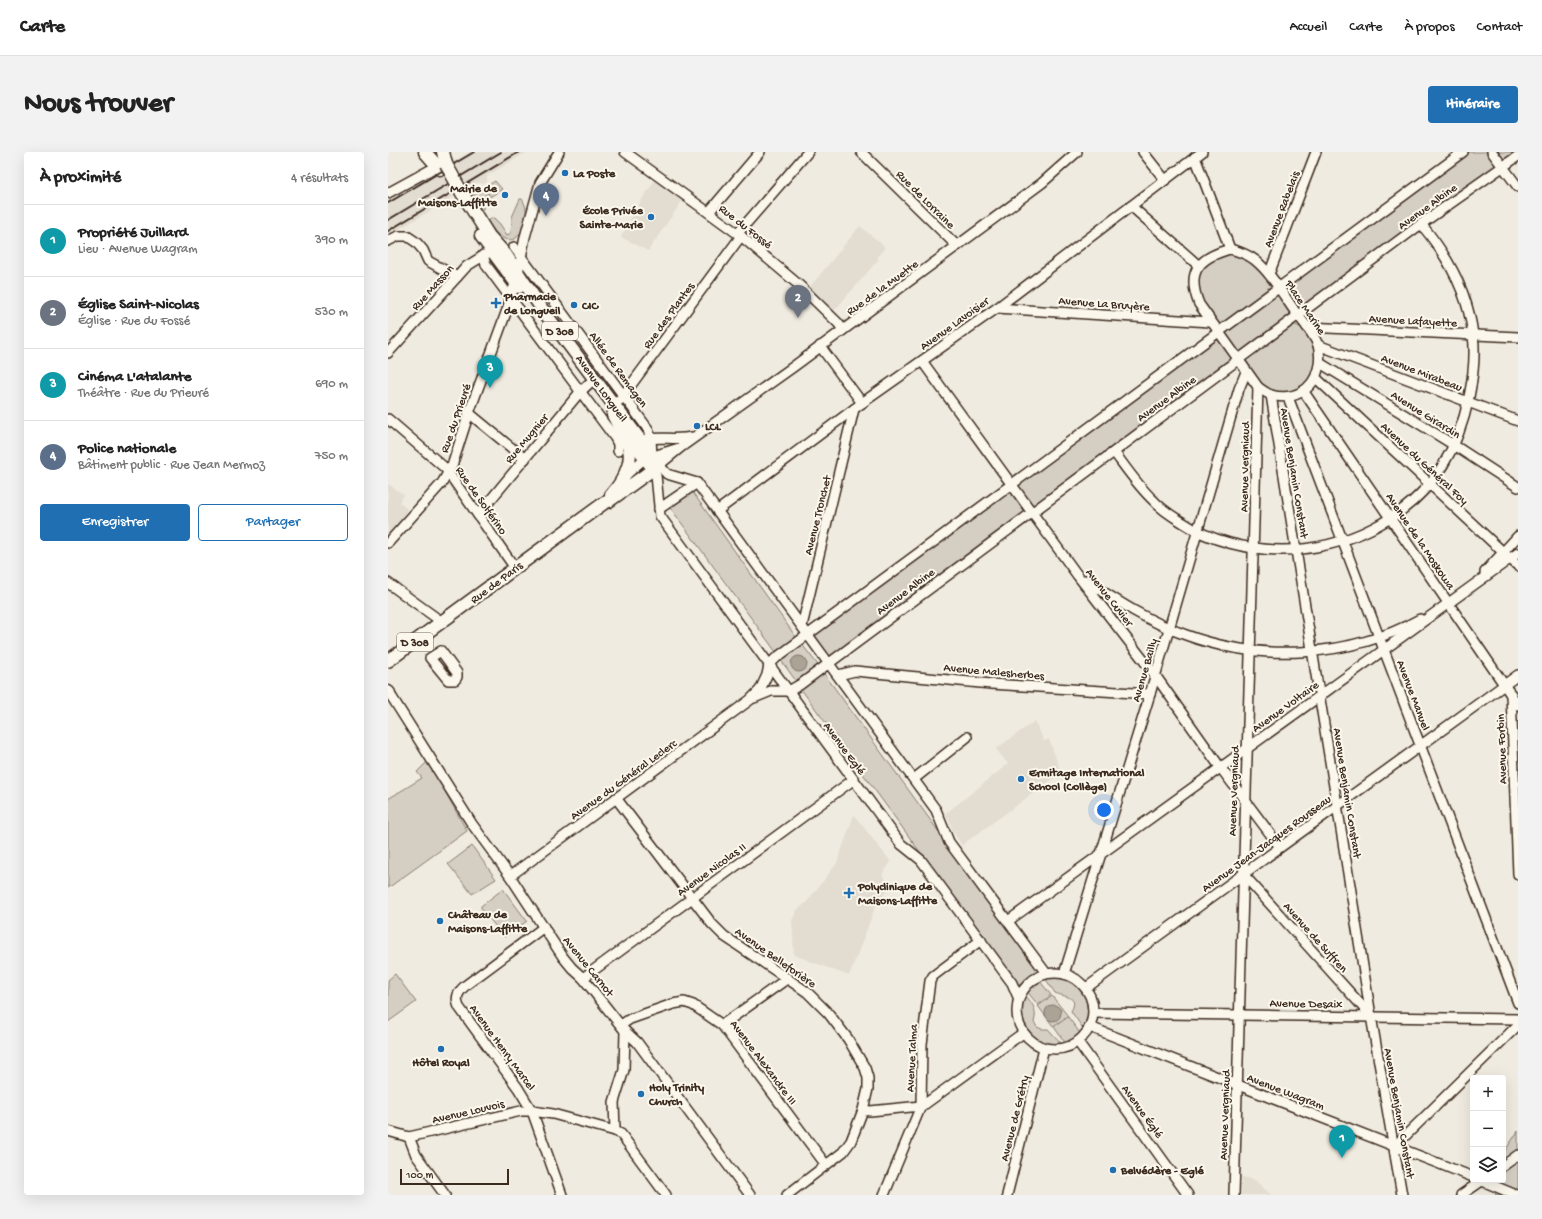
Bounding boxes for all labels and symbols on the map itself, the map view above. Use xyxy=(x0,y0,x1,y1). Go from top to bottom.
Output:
marker: La Poste xyxy=(560,168,570,178)
place label: La Poste xyxy=(573,168,616,182)
street label: Rue de Lorraine xyxy=(892,168,957,233)
street label: Avenue Rabelais xyxy=(1262,169,1304,250)
street label: Avenue Albine xyxy=(1396,181,1461,234)
place label: Mairie de Maisons-Laffitte xyxy=(418,183,498,211)
pin: 4 xyxy=(533,183,559,216)
marker: Mairie de Maisons-Laffitte xyxy=(500,190,510,200)
street label: Rue du Fossé xyxy=(715,202,775,253)
place label: École Privée Sainte-Marie xyxy=(580,205,644,233)
marker: École Privée Sainte-Marie xyxy=(646,212,656,222)
street label: Rue de la Muette xyxy=(845,257,922,319)
street label: Rue Masson xyxy=(409,262,458,314)
street label: Place Marine xyxy=(1280,277,1328,339)
street label: Rue des Plantes xyxy=(641,280,699,352)
pin: 2 xyxy=(785,285,811,318)
place label: Pharmacie de Longueil xyxy=(503,291,561,319)
street label: Avenue Lavoisier xyxy=(918,294,994,354)
street label: Avenue La Bruyère xyxy=(1058,295,1151,315)
marker: Pharmacie de Longueil xyxy=(491,298,501,308)
marker: CIC xyxy=(569,300,579,310)
place label: CIC xyxy=(581,300,599,314)
street label: Avenue Lafayette xyxy=(1368,313,1458,331)
road number: D 308 xyxy=(542,322,578,340)
street label: Allée de Remagen xyxy=(585,330,650,411)
street label: Avenue Mirabeau xyxy=(1379,352,1464,396)
street label: Avenue Longueil xyxy=(571,353,630,426)
pin: 3 xyxy=(477,355,503,388)
street label: Avenue Albine xyxy=(1135,373,1200,426)
street label: Rue du Prieuré xyxy=(439,381,476,455)
street label: Avenue Girardin xyxy=(1387,389,1463,443)
street label: Avenue Benjamin Constant xyxy=(1276,407,1310,541)
street label: Rue Mugnier xyxy=(503,410,553,467)
street label: Avenue du Général Foy xyxy=(1377,420,1470,509)
marker: LCL xyxy=(692,421,702,431)
place label: LCL xyxy=(705,421,722,435)
street label: Avenue Vergniaud xyxy=(1238,421,1254,512)
street label: Rue de Solférino xyxy=(452,464,509,538)
street label: Avenue Tronchet xyxy=(802,473,836,557)
street label: Avenue de la Moskowa xyxy=(1382,491,1457,593)
street label: Rue de Paris xyxy=(468,559,526,608)
street label: Avenue Albine xyxy=(874,566,939,619)
street label: Avenue Cuvier xyxy=(1082,567,1136,631)
road number: D 308 xyxy=(397,633,433,651)
street label: Avenue Bailly xyxy=(1130,637,1162,704)
street label: Avenue Manuel xyxy=(1392,659,1432,733)
street label: Avenue Malesherbes xyxy=(943,662,1045,684)
street label: Avenue Voltaire xyxy=(1250,678,1323,737)
street label: Avenue Forbin xyxy=(1495,713,1511,784)
street label: Avenue Eglé xyxy=(819,720,868,779)
street label: Avenue Benjamin Constant xyxy=(1329,727,1363,861)
street label: Avenue du Général Leclerc xyxy=(568,737,681,824)
street label: Avenue Vergniaud xyxy=(1226,745,1244,837)
place label: Ermitage International School (Collège) xyxy=(1028,767,1145,795)
marker: Ermitage International School (Collège) xyxy=(1016,774,1026,784)
street label: Avenue Jean-Jacques Rousseau xyxy=(1200,793,1335,896)
your location xyxy=(1094,800,1114,820)
street label: Avenue Nicolas II xyxy=(675,841,750,900)
place label: Polyclinique de Maisons-Laffitte xyxy=(857,881,938,909)
marker: Polyclinique de Maisons-Laffitte xyxy=(843,887,855,899)
street label: Avenue de Suffren xyxy=(1279,900,1350,977)
place label: Château de Maisons-Laffitte xyxy=(447,909,528,937)
marker: Château de Maisons-Laffitte xyxy=(435,916,445,926)
street label: Avenue Belleforière xyxy=(731,925,819,992)
street label: Avenue Carnot xyxy=(559,934,617,1001)
street label: Avenue Desaix xyxy=(1269,997,1343,1013)
street label: Avenue Henry Marcel xyxy=(465,1002,537,1094)
street label: Avenue Alexandre III xyxy=(726,1018,799,1108)
street label: Avenue Talma xyxy=(904,1023,922,1092)
marker: Hôtel Royal xyxy=(436,1044,446,1054)
street label: Avenue Benjamin Constant xyxy=(1380,1047,1417,1181)
place label: Hôtel Royal xyxy=(412,1057,470,1071)
street label: Avenue Vergniaud xyxy=(1217,1069,1235,1161)
street label: Avenue Wagram xyxy=(1244,1072,1327,1114)
street label: Avenue de Grétry xyxy=(998,1074,1033,1163)
place label: Holy Trinity Church xyxy=(648,1082,704,1110)
street label: Avenue Églé xyxy=(1117,1083,1166,1142)
marker: Holy Trinity Church xyxy=(636,1089,646,1099)
street label: Avenue Louvois xyxy=(431,1098,507,1128)
pin: 1 xyxy=(1329,1125,1355,1158)
marker: Belvédère - Eglé xyxy=(1108,1165,1118,1175)
place label: Belvédère - Eglé xyxy=(1120,1165,1205,1179)
scale bar xyxy=(400,1167,509,1186)

